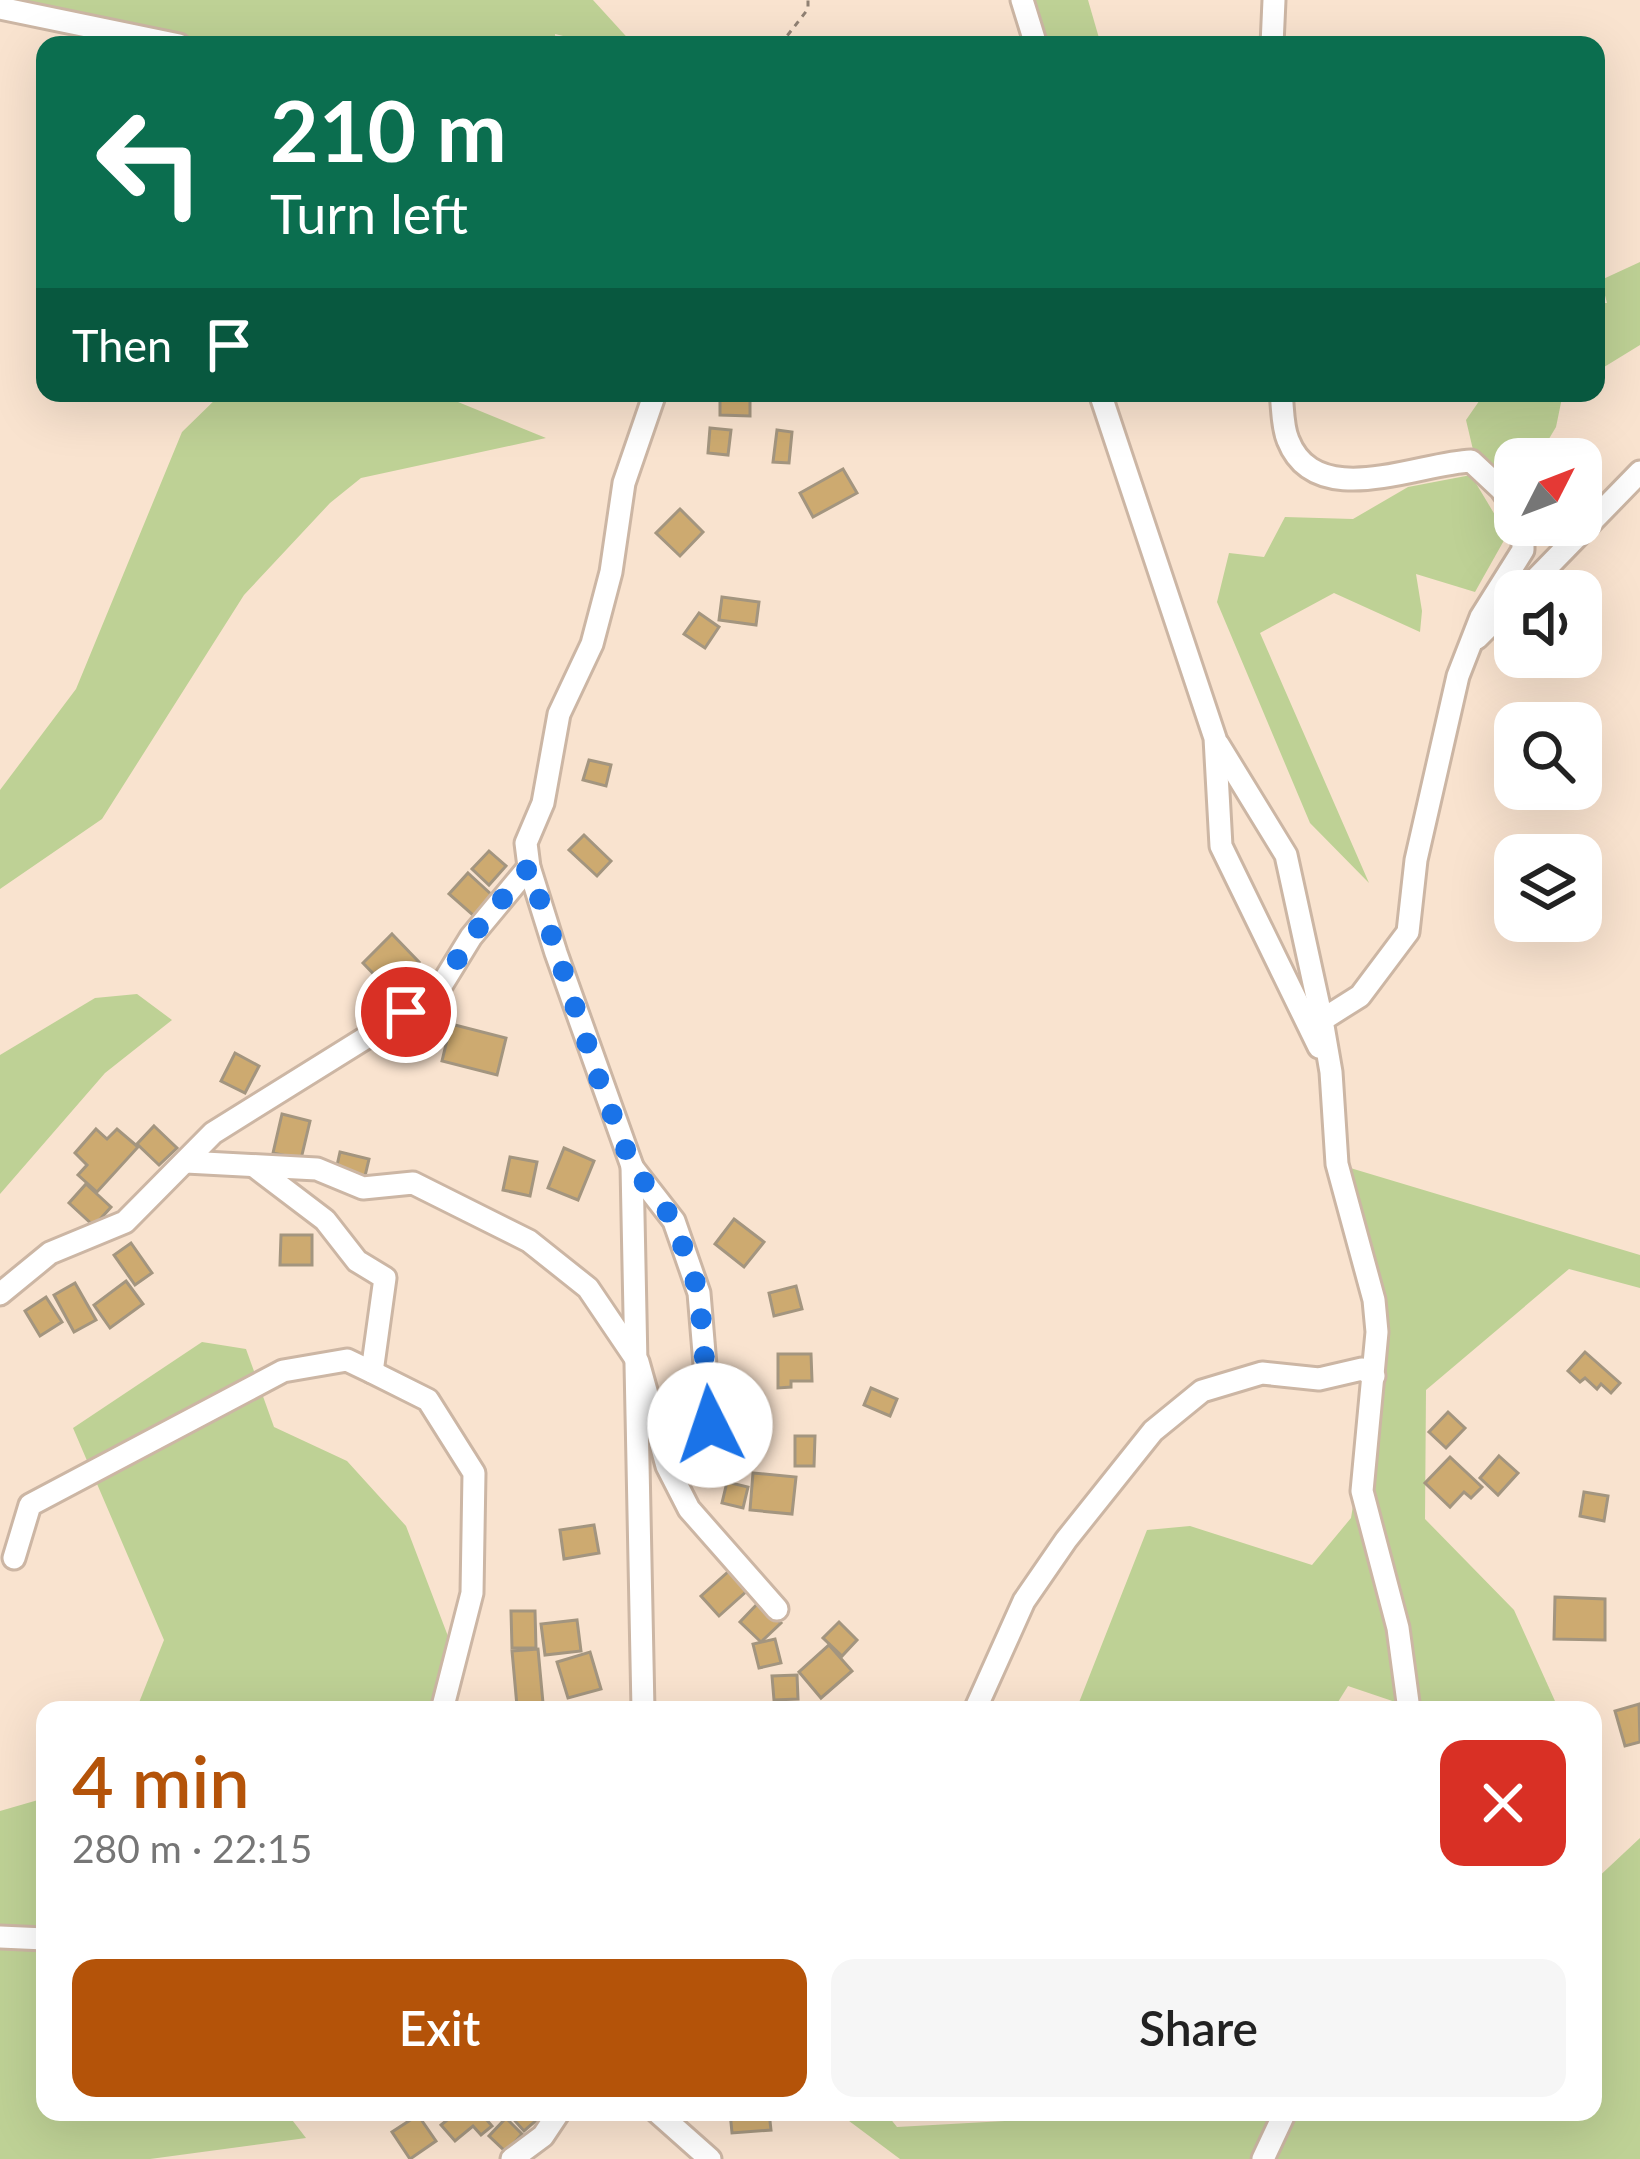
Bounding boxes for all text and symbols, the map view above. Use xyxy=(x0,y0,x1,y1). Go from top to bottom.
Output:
text: 210 m xyxy=(270,79,507,180)
icon: left xyxy=(72,84,228,240)
text: Turn left xyxy=(270,181,468,246)
icon: arrive xyxy=(196,312,262,378)
text: Then xyxy=(72,318,172,372)
north arrow xyxy=(1494,438,1602,546)
map controls xyxy=(1494,438,1602,942)
button: sound xyxy=(1494,570,1602,678)
button: search xyxy=(1494,702,1602,810)
button: layers xyxy=(1494,834,1602,942)
pin xyxy=(355,961,457,1063)
icon: arrive xyxy=(373,979,439,1045)
position arrow xyxy=(647,1362,773,1488)
text: 4 min xyxy=(72,1737,250,1823)
button: close xyxy=(1440,1740,1566,1866)
text: 280 m · 22:15 xyxy=(72,1825,312,1871)
button: Exit xyxy=(72,1959,807,2097)
button: Share xyxy=(831,1959,1566,2097)

